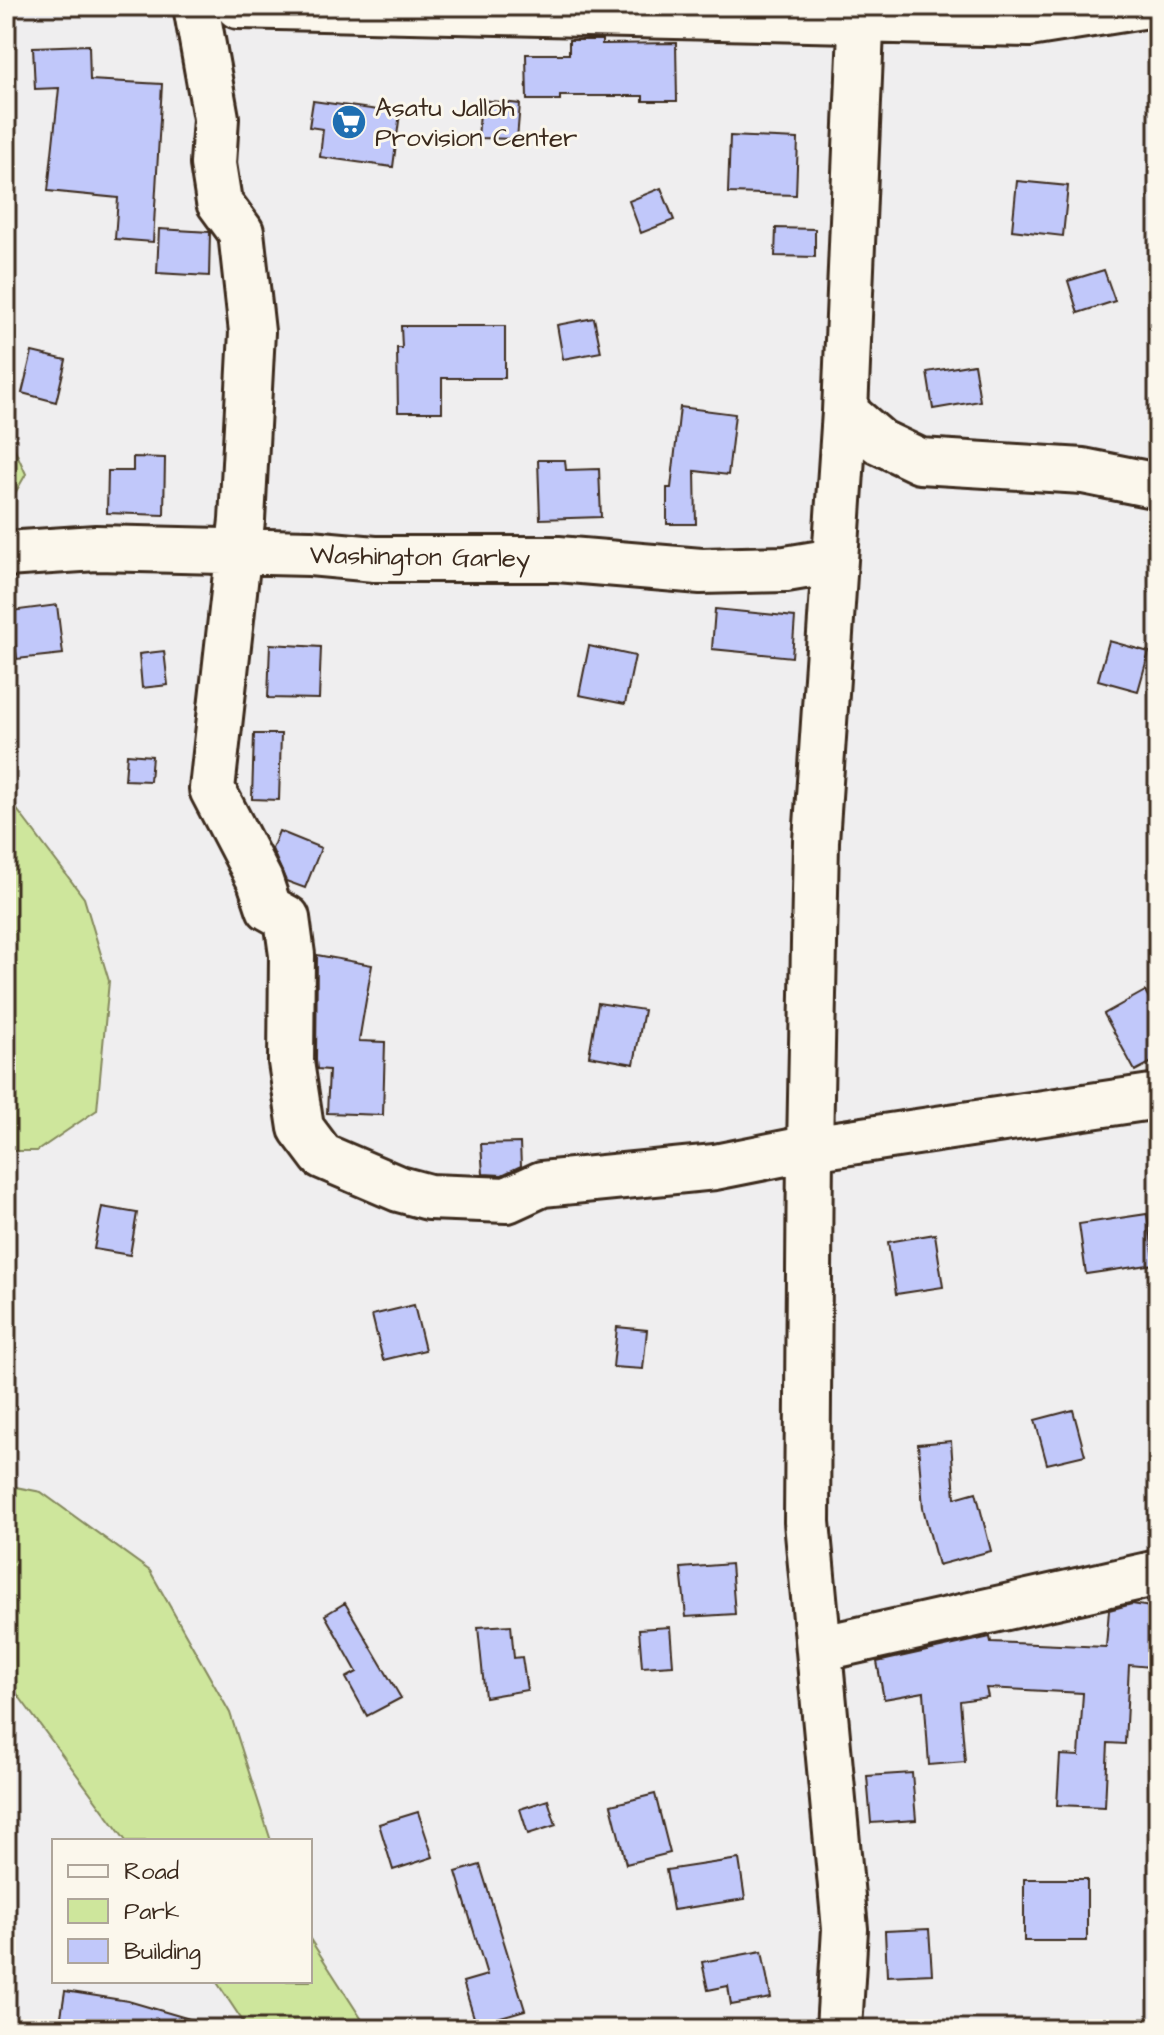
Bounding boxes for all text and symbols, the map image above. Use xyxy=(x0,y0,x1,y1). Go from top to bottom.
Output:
place label: Asatu Jalloh Provision Center xyxy=(375,90,577,156)
supermarket icon: Asatu Jalloh Provision Center xyxy=(330,103,368,141)
street label: Washington Garley xyxy=(309,537,531,579)
legend xyxy=(52,1839,312,1983)
text: Road xyxy=(124,1855,179,1889)
text: Park xyxy=(124,1895,180,1929)
text: Building xyxy=(124,1935,201,1970)

